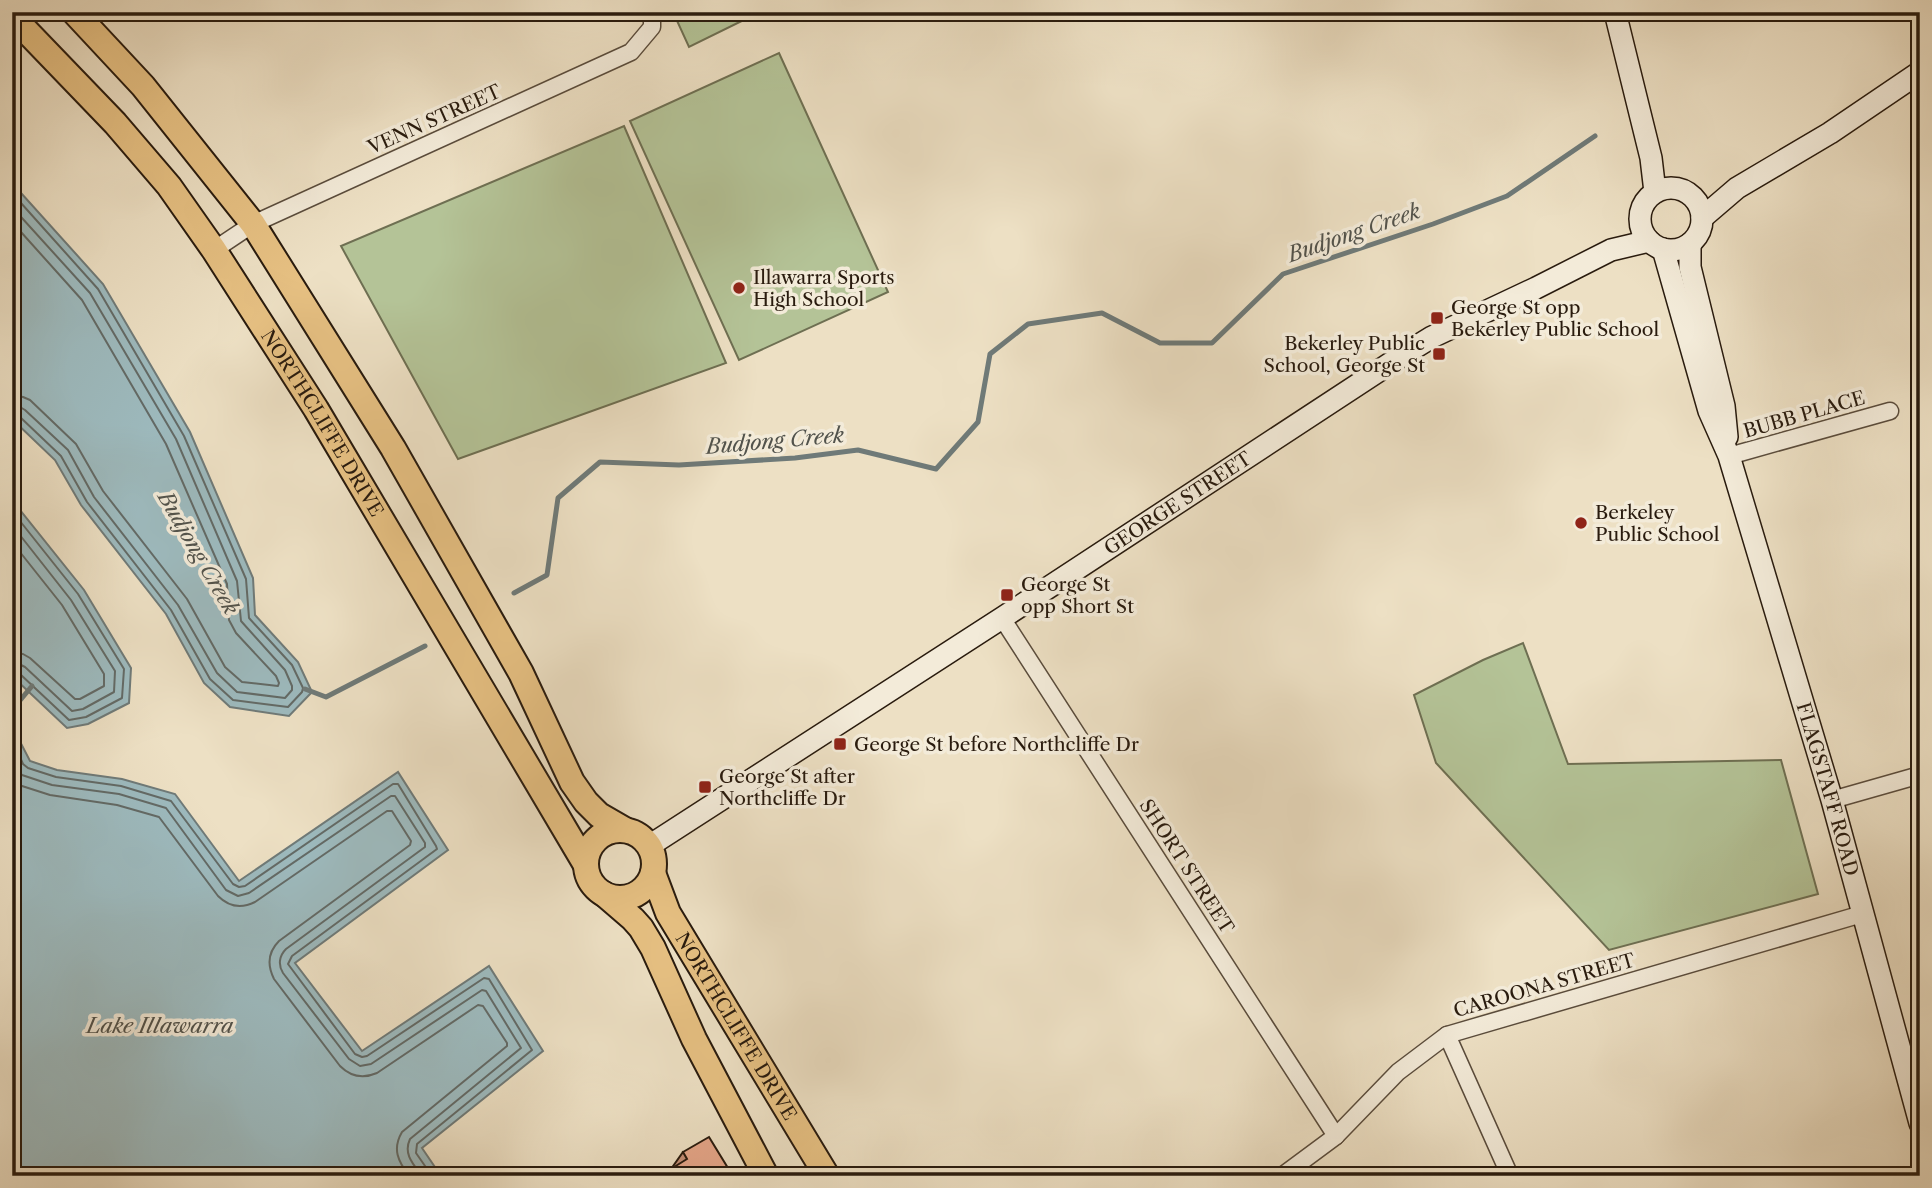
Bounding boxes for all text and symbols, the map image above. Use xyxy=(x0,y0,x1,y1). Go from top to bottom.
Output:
street label: VENN STREET xyxy=(363,80,505,159)
water label: Budjong Creek xyxy=(1282,198,1424,268)
place label: Illawarra Sports High School xyxy=(753,266,895,311)
marker: Illawarra Sports High School xyxy=(731,280,747,296)
place label: George St opp Bekerley Public School xyxy=(1451,296,1659,341)
marker: George St opp Bekerley Public School xyxy=(1429,310,1445,326)
street label: NORTHCLIFFE DRIVE xyxy=(256,325,388,521)
place label: Bekerley Public School, George St xyxy=(1264,332,1425,377)
marker: Bekerley Public School, George St xyxy=(1431,346,1447,362)
street label: BUBB PLACE xyxy=(1741,386,1868,443)
water label: Budjong Creek xyxy=(703,422,845,459)
street label: GEORGE STREET xyxy=(1100,446,1256,560)
water label: Budjong Creek xyxy=(152,485,244,619)
place label: Berkeley Public School xyxy=(1595,501,1720,546)
marker: Berkeley Public School xyxy=(1573,515,1589,531)
place label: George St opp Short St xyxy=(1021,573,1134,618)
marker: George St opp Short St xyxy=(999,587,1015,603)
street label: FLAGSTAFF ROAD xyxy=(1791,700,1863,878)
place label: George St before Northcliffe Dr xyxy=(854,733,1139,756)
marker: George St before Northcliffe Dr xyxy=(832,736,848,752)
place label: George St after Northcliffe Dr xyxy=(719,765,855,810)
marker: George St after Northcliffe Dr xyxy=(697,779,713,795)
street label: SHORT STREET xyxy=(1135,795,1239,938)
street label: NORTHCLIFFE DRIVE xyxy=(671,928,802,1124)
street label: CAROONA STREET xyxy=(1451,948,1638,1022)
water label: Lake Illawarra xyxy=(85,1013,234,1038)

